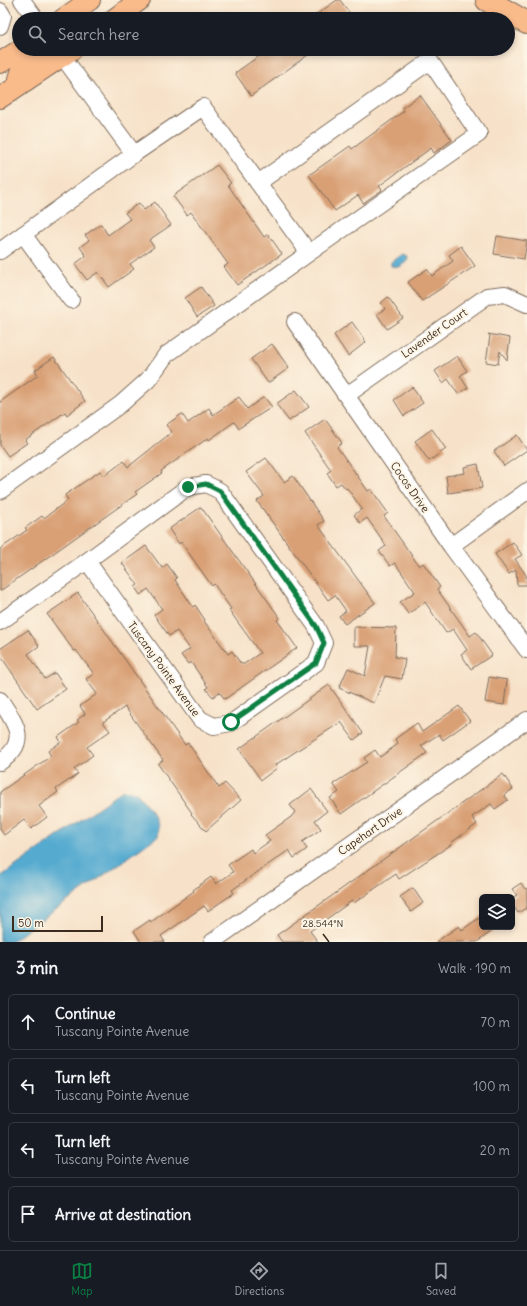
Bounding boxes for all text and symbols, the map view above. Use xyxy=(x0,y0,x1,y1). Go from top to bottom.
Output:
search box xyxy=(12,12,515,56)
icon: search xyxy=(26,23,48,45)
text: Search here xyxy=(58,25,139,44)
street label: Lavender Court xyxy=(398,305,470,361)
street label: Cocos Drive xyxy=(387,459,433,515)
route end xyxy=(179,478,197,496)
street label: Tuscany Pointe Avenue xyxy=(125,619,203,719)
route start xyxy=(222,713,240,731)
street label: Capehart Drive xyxy=(335,804,405,858)
map controls xyxy=(479,894,515,930)
button: layers xyxy=(479,894,515,930)
scale bar xyxy=(12,914,103,933)
text: 50 m xyxy=(18,916,44,930)
text: 28.544°N xyxy=(303,917,343,930)
text: 3 min xyxy=(16,957,58,979)
text: Walk · 190 m xyxy=(438,960,511,977)
text: Continue xyxy=(55,1004,116,1023)
icon: ahead xyxy=(17,1011,39,1033)
text: 70 m xyxy=(481,1014,510,1031)
text: Tuscany Pointe Avenue xyxy=(55,1023,189,1040)
text: Turn left xyxy=(55,1068,110,1087)
icon: left xyxy=(17,1075,39,1097)
text: 100 m xyxy=(473,1078,510,1095)
text: Tuscany Pointe Avenue xyxy=(55,1087,189,1104)
text: Turn left xyxy=(55,1132,110,1151)
icon: left xyxy=(17,1139,39,1161)
text: 20 m xyxy=(480,1142,510,1159)
text: Tuscany Pointe Avenue xyxy=(55,1151,189,1168)
icon: arrive xyxy=(17,1203,39,1225)
text: Arrive at destination xyxy=(55,1205,191,1224)
tab: Map xyxy=(71,1260,93,1298)
tab: Directions xyxy=(235,1260,284,1298)
tab: Saved xyxy=(426,1260,456,1298)

